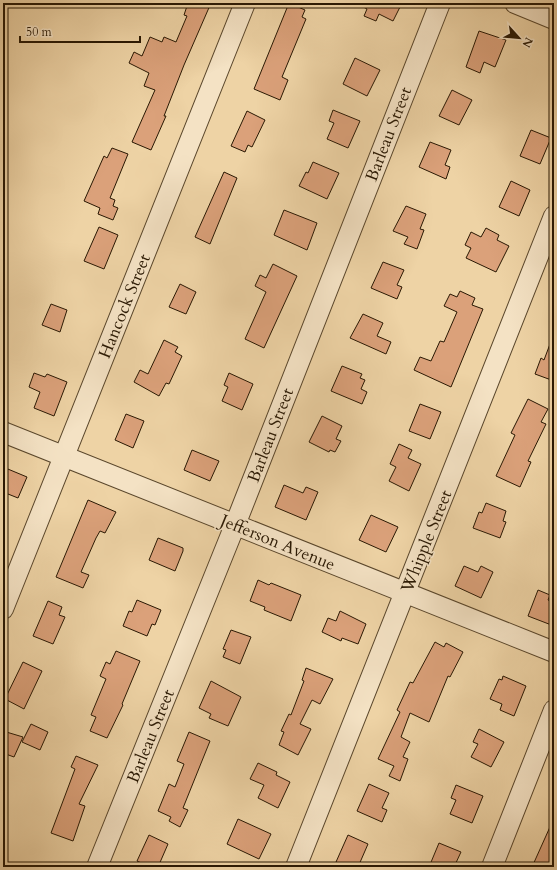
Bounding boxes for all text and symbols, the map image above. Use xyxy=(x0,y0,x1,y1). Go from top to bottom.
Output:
scale bar xyxy=(20,18,140,44)
north arrow xyxy=(499,18,539,58)
text: 50 m xyxy=(26,24,53,40)
text: N xyxy=(518,35,536,50)
street label: Barleau Street xyxy=(360,83,417,185)
street label: Hancock Street xyxy=(93,250,156,362)
street label: Barleau Street xyxy=(242,384,299,486)
street label: Whipple Street xyxy=(395,486,458,597)
street label: Jefferson Avenue xyxy=(214,508,339,576)
street label: Barleau Street xyxy=(121,685,180,787)

